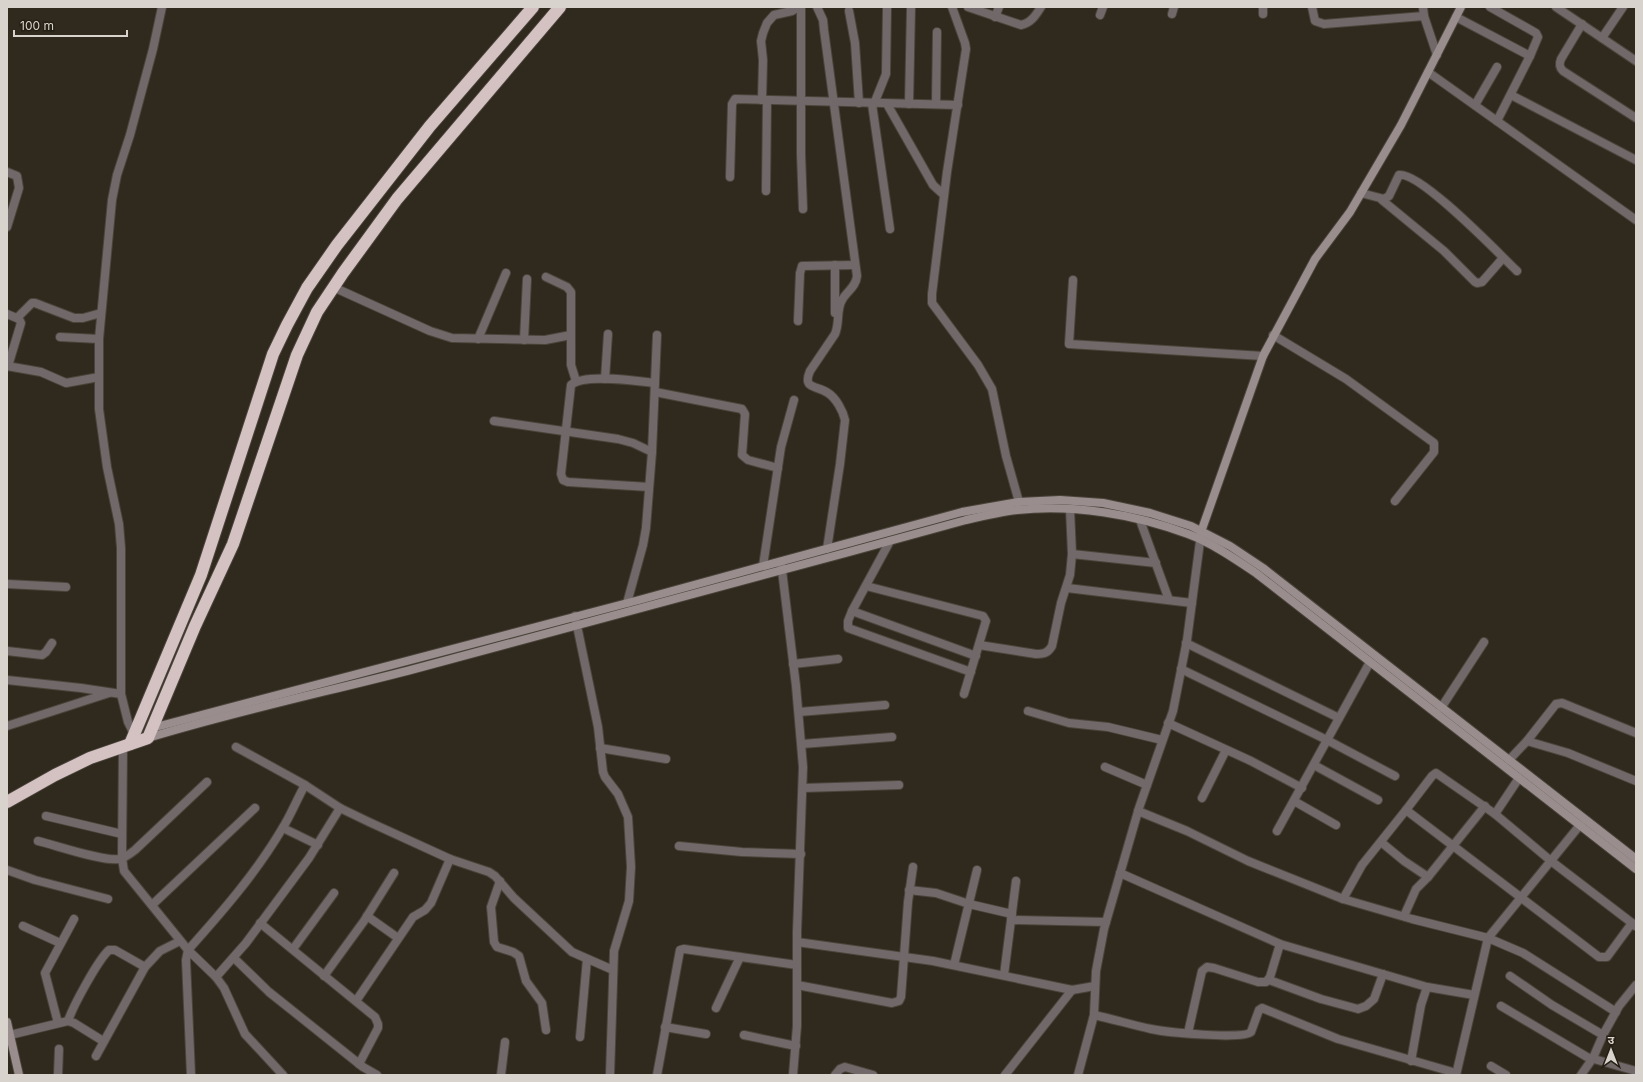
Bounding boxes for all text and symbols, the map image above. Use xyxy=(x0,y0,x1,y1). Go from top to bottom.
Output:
scale bar xyxy=(14,12,127,38)
text: 100 m xyxy=(20,18,54,33)
north arrow xyxy=(1591,1030,1631,1070)
text: उ xyxy=(1608,1033,1615,1047)

